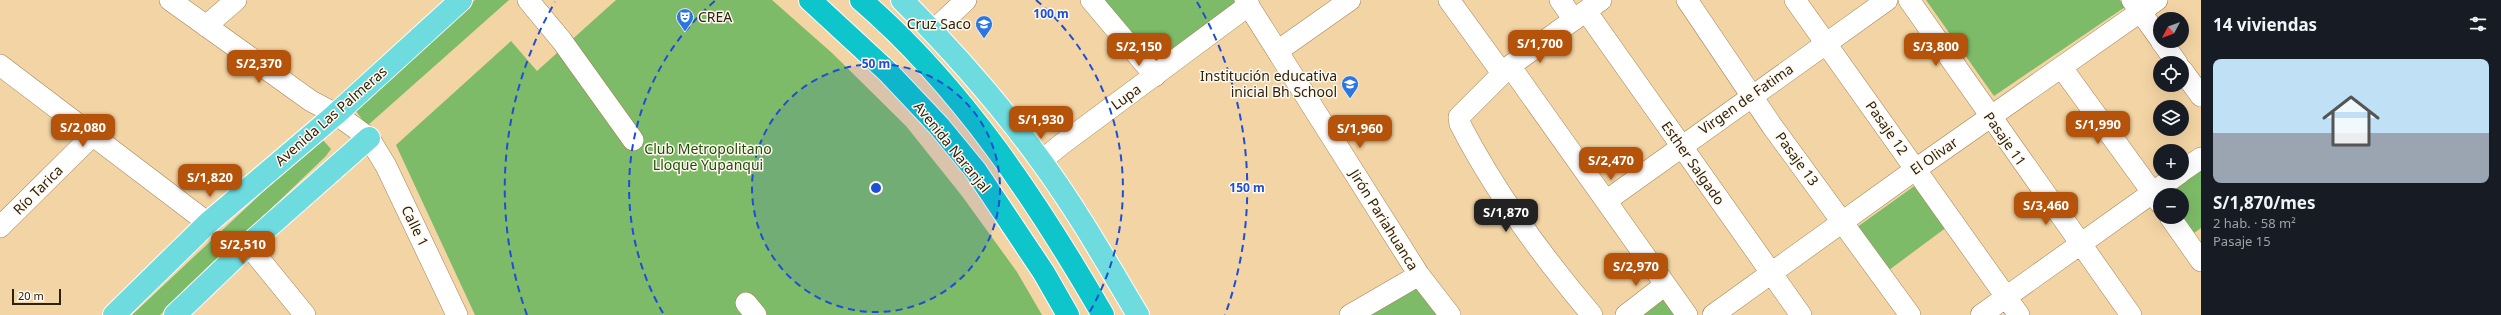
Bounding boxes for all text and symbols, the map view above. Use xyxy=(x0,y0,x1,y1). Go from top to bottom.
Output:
text: 100 m xyxy=(1033,5,1069,22)
theatre icon: CREA xyxy=(675,7,695,32)
place label: CREA xyxy=(698,7,732,26)
north arrow xyxy=(2153,12,2189,48)
map controls xyxy=(2153,12,2189,224)
text: 14 viviendas xyxy=(2213,13,2317,36)
icon: filters xyxy=(2467,13,2489,35)
place label: Cruz Saco xyxy=(907,14,971,33)
school or university icon: Cruz Saco xyxy=(974,14,994,39)
pin: S/1,700 xyxy=(1503,30,1577,64)
pin: S/2,150 xyxy=(1102,33,1176,67)
pin: S/3,800 xyxy=(1899,33,1973,67)
text: S/1,700 xyxy=(1517,34,1563,52)
text: S/2,150 xyxy=(1116,37,1162,55)
text: S/3,800 xyxy=(1913,37,1959,55)
pin: S/2,370 xyxy=(222,50,296,84)
text: S/2,370 xyxy=(236,54,282,72)
text: 50 m xyxy=(862,55,890,72)
button: locate xyxy=(2153,56,2189,92)
street label: Virgen de Fatima xyxy=(1695,59,1797,138)
street label: Avenida Las Palmeras xyxy=(271,61,391,170)
place label: Institución educativa inicial Bh School xyxy=(1200,66,1337,101)
school or university icon: Institución educativa inicial Bh School xyxy=(1340,74,1360,99)
street label: Lupa xyxy=(1107,79,1144,114)
icon: home xyxy=(2315,85,2387,157)
street label: Avenida Naranjal xyxy=(910,97,995,196)
street label: Pasaje 12 xyxy=(1862,97,1913,159)
button: layers xyxy=(2153,100,2189,136)
pin: S/1,930 xyxy=(1004,106,1078,140)
street label: Pasaje 11 xyxy=(1980,108,2031,170)
text: S/1,930 xyxy=(1018,110,1064,128)
pin: S/1,990 xyxy=(2061,111,2135,145)
pin: S/2,080 xyxy=(46,114,120,148)
pin: S/1,960 xyxy=(1323,115,1397,149)
text: S/1,990 xyxy=(2075,115,2121,133)
street label: Esther Salgado xyxy=(1657,117,1729,208)
text: S/2,080 xyxy=(60,118,106,136)
text: S/1,960 xyxy=(1337,119,1383,137)
street label: Pasaje 13 xyxy=(1771,128,1823,189)
street label: El Olivar xyxy=(1906,132,1961,179)
park label: Club Metropolitano Lloque Yupanqui xyxy=(644,139,772,174)
button: + xyxy=(2153,144,2189,180)
pin: S/2,470 xyxy=(1574,147,1648,181)
text: S/2,470 xyxy=(1588,151,1634,169)
street label: Río Tarica xyxy=(9,161,67,219)
pin: S/1,820 xyxy=(173,164,247,198)
street label: Jirón Pariahuanca xyxy=(1345,164,1423,274)
text: S/1,820 xyxy=(187,168,233,186)
text: 150 m xyxy=(1229,179,1265,196)
centre of rings xyxy=(869,181,883,195)
button: − xyxy=(2153,188,2189,224)
text: S/1,870/mes xyxy=(2213,191,2315,214)
pin: S/3,460 xyxy=(2009,192,2083,226)
text: S/3,460 xyxy=(2023,196,2069,214)
pin: S/1,870 xyxy=(1469,199,1543,233)
street label: Calle 1 xyxy=(397,202,434,249)
text: S/1,870 xyxy=(1483,203,1529,221)
text: 2 hab. · 58 m² xyxy=(2213,214,2296,232)
pin: S/2,510 xyxy=(206,231,280,265)
text: Pasaje 15 xyxy=(2213,232,2271,250)
text: S/2,510 xyxy=(220,235,266,253)
pin: S/2,970 xyxy=(1599,253,1673,287)
text: S/2,970 xyxy=(1613,257,1659,275)
scale bar xyxy=(12,287,61,306)
text: 20 m xyxy=(18,288,44,303)

